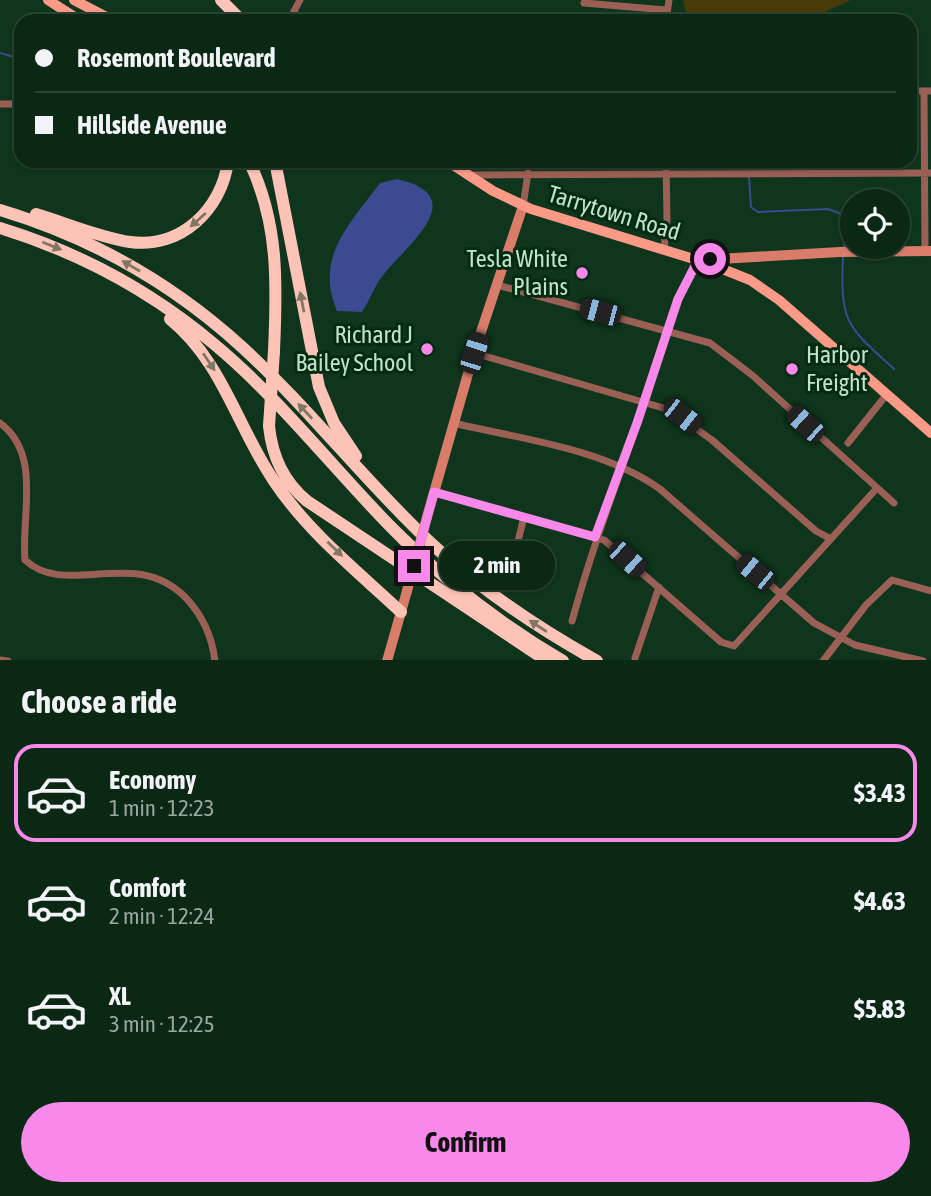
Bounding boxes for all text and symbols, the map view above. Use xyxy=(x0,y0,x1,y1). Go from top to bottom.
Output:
text: Rosemont Boulevard xyxy=(77,43,276,73)
text: Hillside Avenue xyxy=(77,110,227,140)
street label: Tarrytown Road xyxy=(545,180,684,245)
map controls xyxy=(840,189,910,259)
button: locate xyxy=(840,189,910,259)
one-way arrow xyxy=(189,212,207,228)
one-way arrow xyxy=(42,241,63,252)
route start xyxy=(694,243,726,275)
place label: Tesla White Plains xyxy=(467,245,568,300)
one-way arrow xyxy=(121,260,141,272)
marker: Tesla White Plains xyxy=(574,265,590,281)
one-way arrow xyxy=(296,291,307,313)
car xyxy=(577,296,624,328)
place label: Richard J Bailey School xyxy=(295,321,414,376)
car xyxy=(458,330,491,376)
marker: Richard J Bailey School xyxy=(419,341,435,357)
place label: Harbor Freight xyxy=(806,341,869,396)
one-way arrow xyxy=(202,353,216,371)
marker: Harbor Freight xyxy=(784,361,800,377)
car xyxy=(659,395,706,437)
car xyxy=(783,402,828,446)
one-way arrow xyxy=(297,403,313,420)
car xyxy=(605,537,650,581)
one-way arrow xyxy=(326,540,343,556)
callout: 2 min xyxy=(438,542,554,590)
route end xyxy=(398,550,430,582)
car xyxy=(733,551,778,593)
text: 2 min xyxy=(474,552,520,578)
one-way arrow xyxy=(528,619,548,632)
text: Choose a ride xyxy=(21,683,177,720)
icon: car xyxy=(25,762,88,825)
text: Economy xyxy=(109,765,196,795)
text: $3.43 xyxy=(854,778,906,808)
text: 1 min · 12:23 xyxy=(109,795,215,821)
icon: car xyxy=(25,870,88,933)
text: Comfort xyxy=(109,873,186,903)
text: $4.63 xyxy=(854,886,906,916)
text: 2 min · 12:24 xyxy=(109,903,215,929)
icon: car xyxy=(25,978,88,1041)
text: XL xyxy=(109,981,131,1011)
text: $5.83 xyxy=(854,994,906,1024)
text: 3 min · 12:25 xyxy=(109,1011,215,1037)
button: Confirm xyxy=(21,1102,910,1182)

